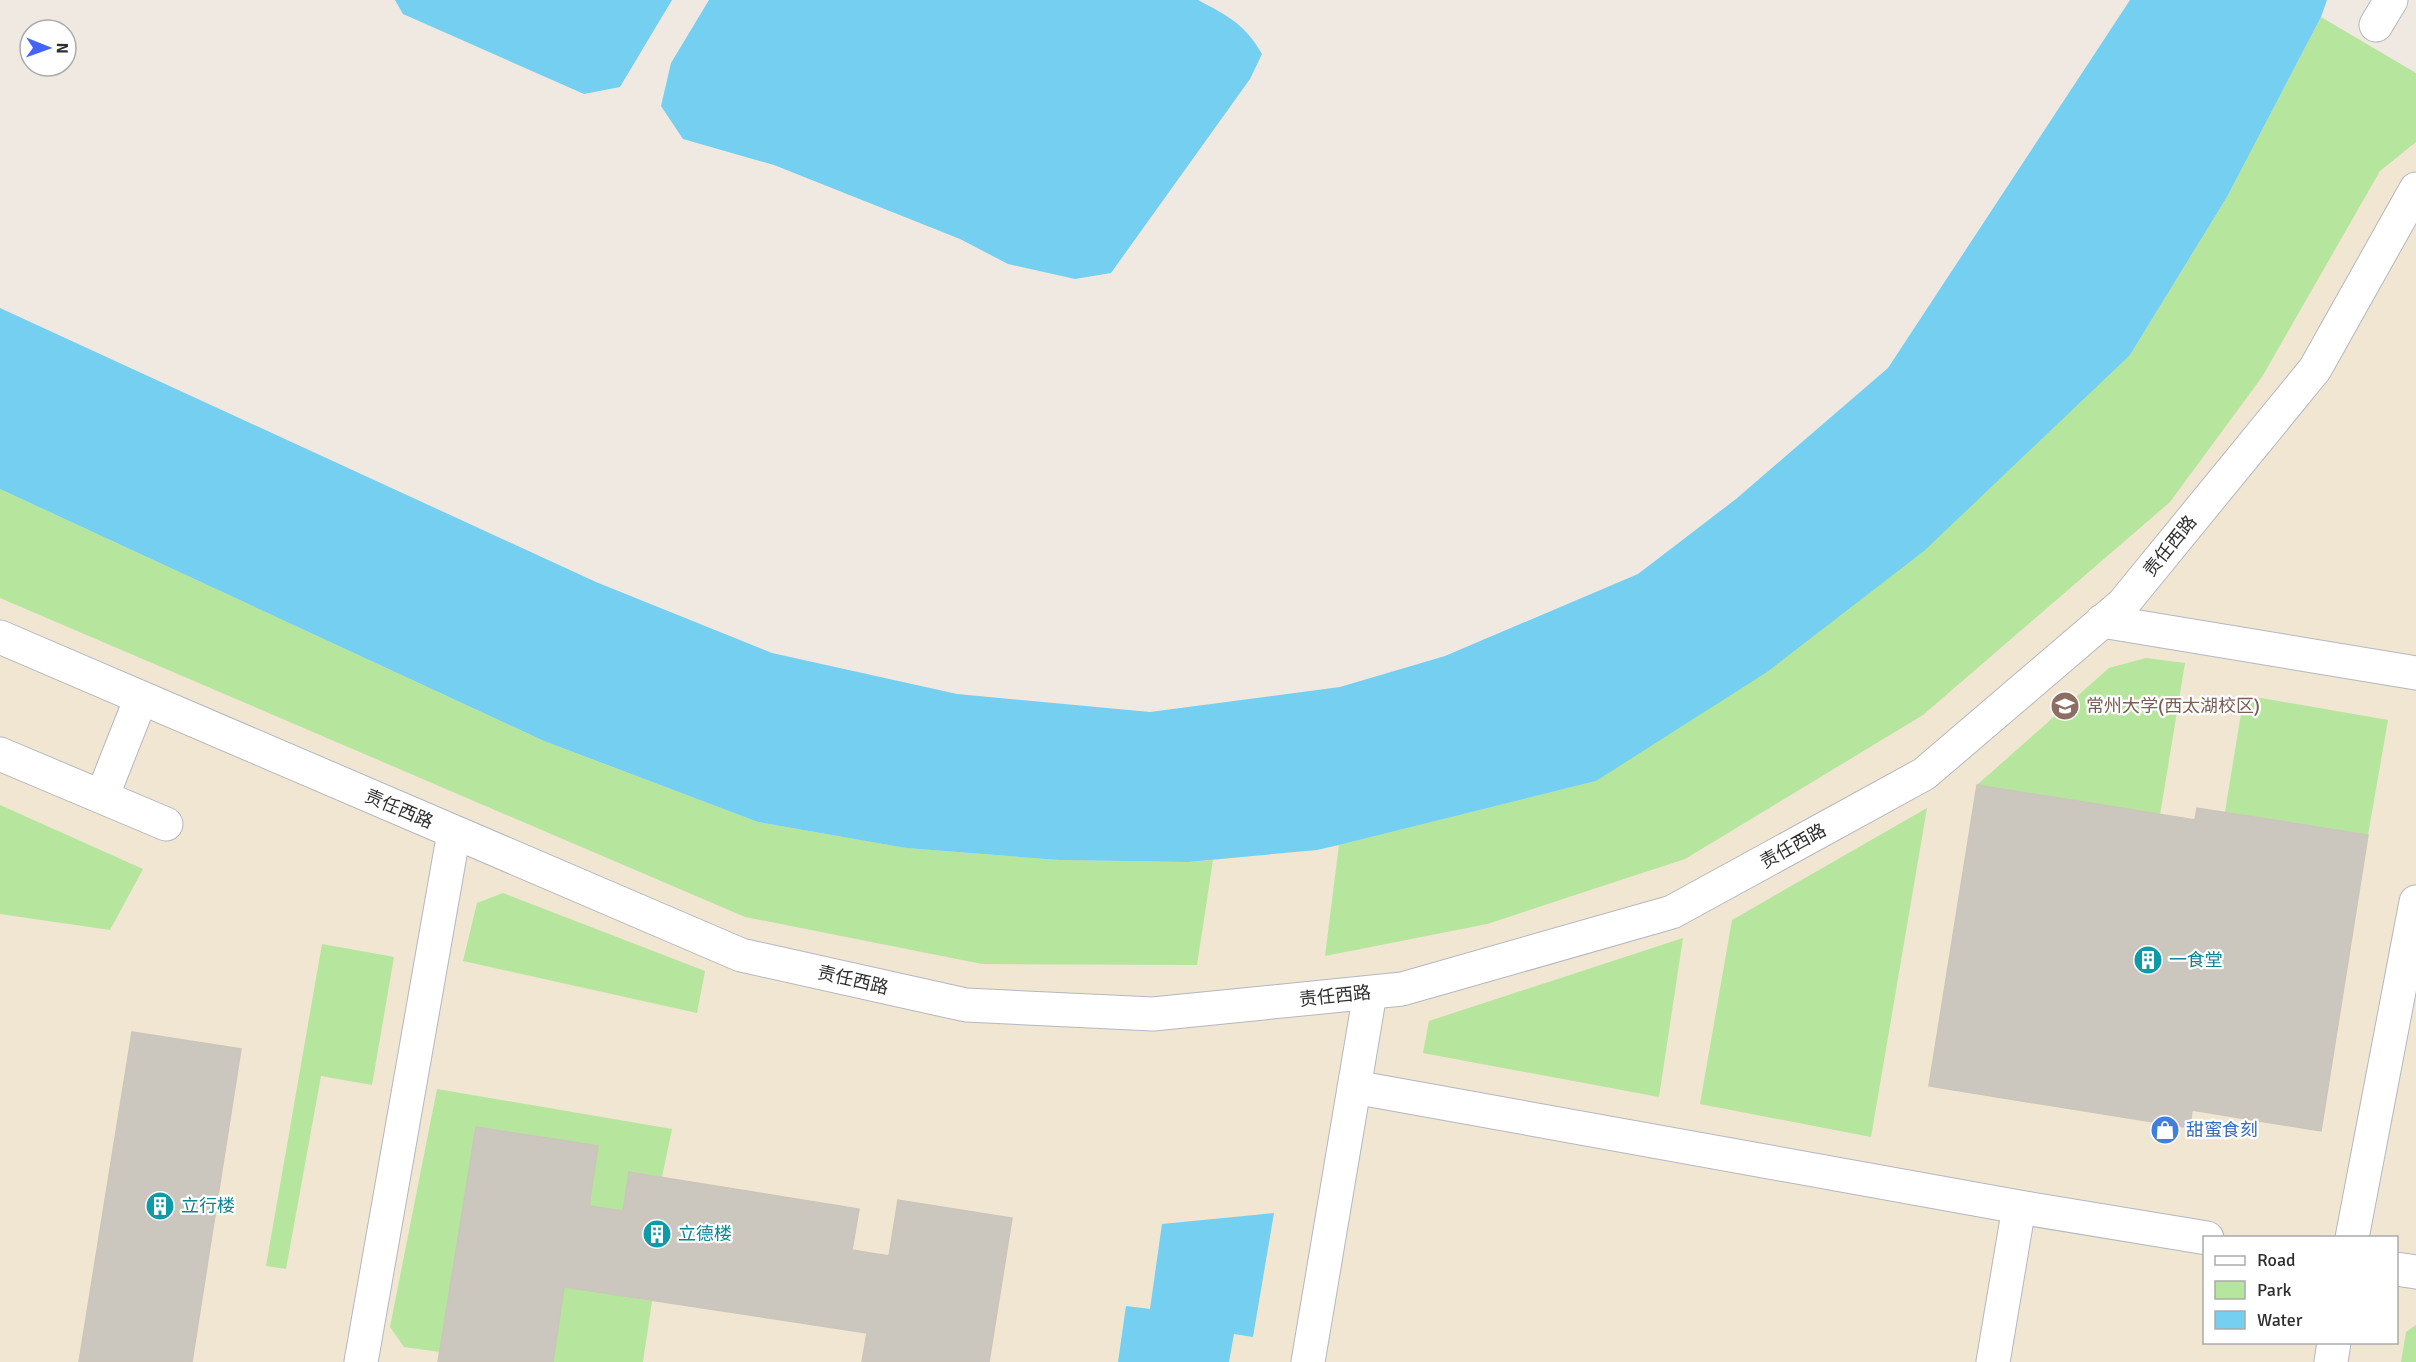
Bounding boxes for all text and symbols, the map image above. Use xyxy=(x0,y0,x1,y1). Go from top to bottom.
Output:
north arrow xyxy=(18,18,78,78)
text: N xyxy=(52,43,72,54)
street label: 责任西路 xyxy=(2139,511,2201,581)
school or university icon: 常州大学(西太湖校区) xyxy=(2049,690,2081,722)
place label: 常州大学(西太湖校区) xyxy=(2086,695,2260,717)
street label: 责任西路 xyxy=(362,785,436,833)
street label: 责任西路 xyxy=(1756,819,1830,873)
building icon: 一食堂 xyxy=(2132,944,2164,976)
place label: 一食堂 xyxy=(2169,949,2223,971)
street label: 责任西路 xyxy=(815,961,891,999)
street label: 责任西路 xyxy=(1298,981,1372,1011)
shop icon: 甜蜜食刻 xyxy=(2149,1114,2181,1146)
place label: 甜蜜食刻 xyxy=(2186,1119,2258,1141)
building icon: 立行楼 xyxy=(144,1190,176,1222)
place label: 立行楼 xyxy=(181,1195,235,1217)
building icon: 立德楼 xyxy=(641,1218,673,1250)
place label: 立德楼 xyxy=(678,1223,732,1245)
legend xyxy=(2203,1236,2398,1344)
text: Road xyxy=(2257,1249,2296,1271)
text: Park xyxy=(2257,1279,2292,1301)
text: Water xyxy=(2257,1309,2303,1331)

